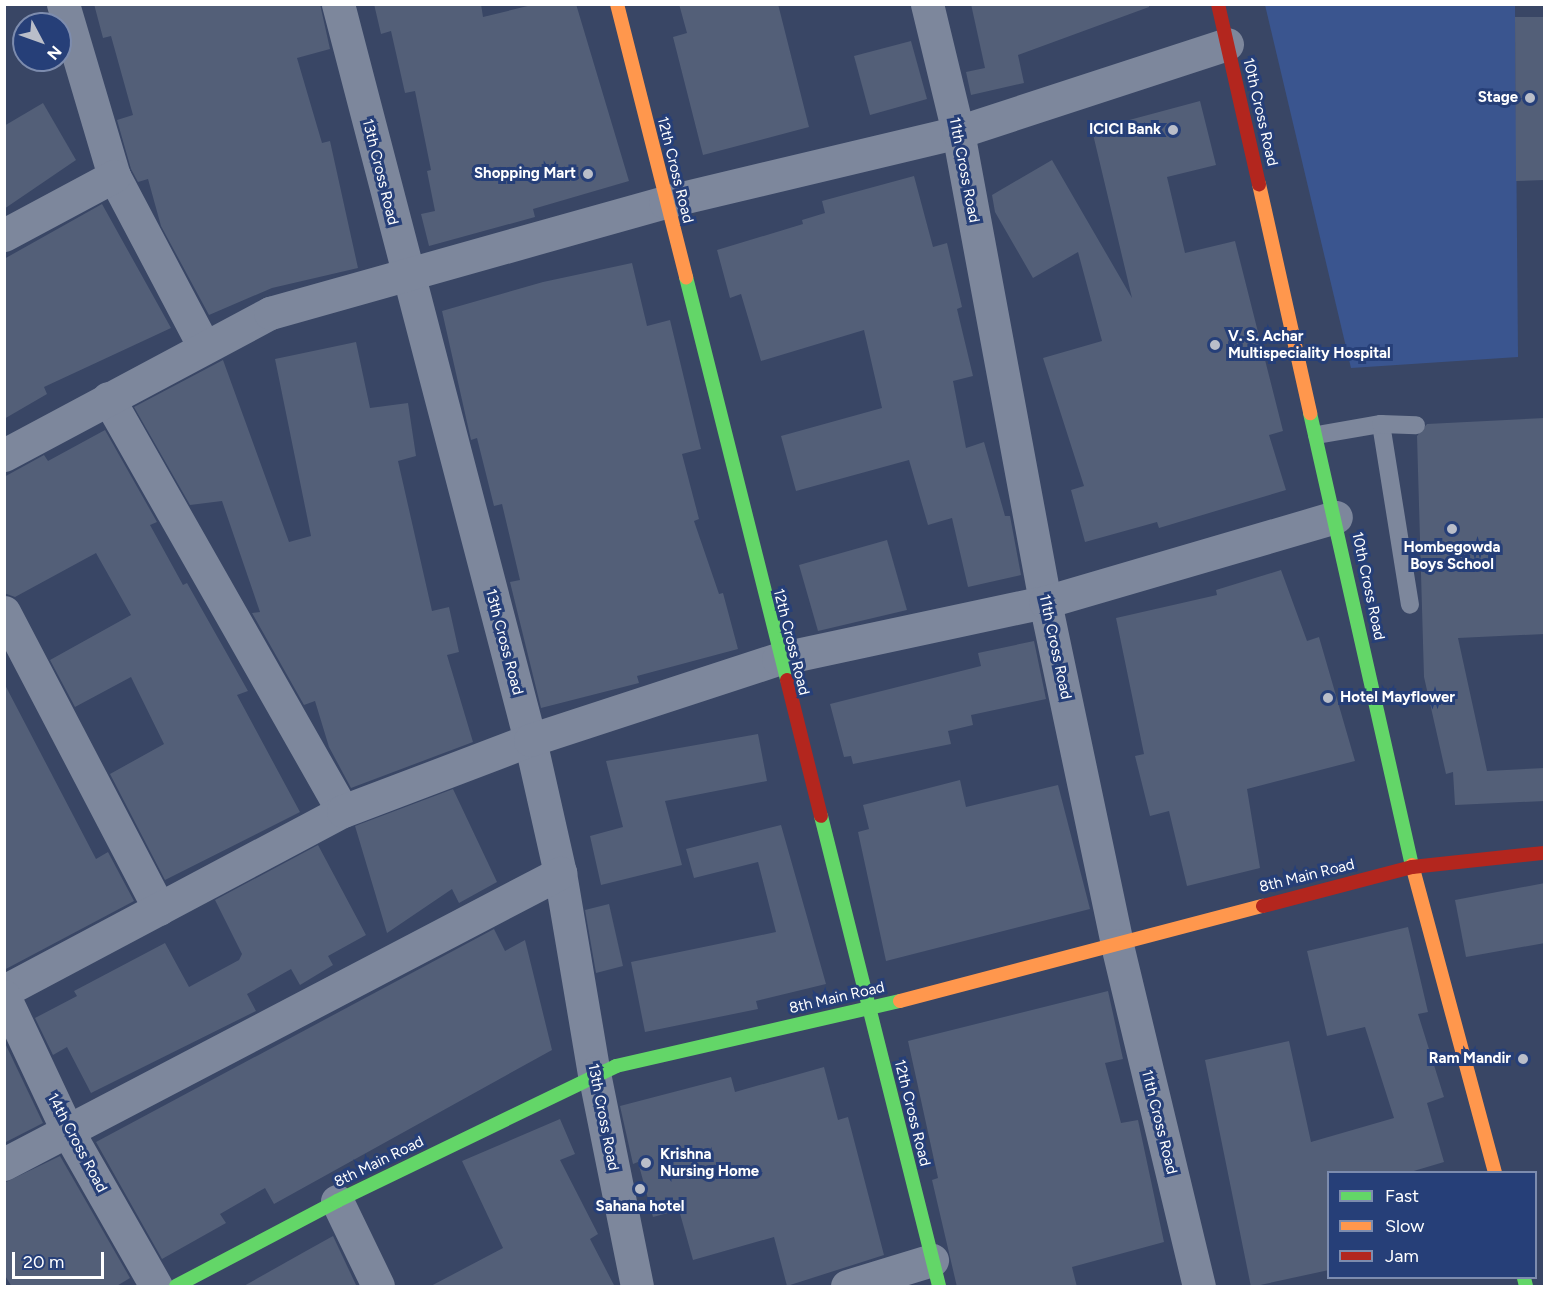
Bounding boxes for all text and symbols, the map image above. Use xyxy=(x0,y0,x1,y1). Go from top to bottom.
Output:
north arrow xyxy=(12,12,72,72)
text: N xyxy=(43,42,66,64)
street label: 10th Cross Road xyxy=(1239,56,1281,168)
place label: Stage xyxy=(1478,89,1518,107)
marker: Stage xyxy=(1523,91,1537,105)
street label: 12th Cross Road xyxy=(653,115,697,225)
street label: 11th Cross Road xyxy=(945,116,983,224)
street label: 13th Cross Road xyxy=(358,117,402,227)
place label: ICICI Bank xyxy=(1089,121,1161,139)
marker: ICICI Bank xyxy=(1166,123,1180,137)
place label: Shopping Mart xyxy=(474,165,576,183)
marker: Shopping Mart xyxy=(581,167,595,181)
place label: V. S. Achar Multispeciality Hospital xyxy=(1228,327,1391,362)
marker: V. S. Achar Multispeciality Hospital xyxy=(1206,336,1224,354)
marker: Hombegowda Boys School xyxy=(1445,522,1459,536)
street label: 10th Cross Road xyxy=(1348,530,1388,642)
place label: Hombegowda Boys School xyxy=(1404,538,1500,573)
street label: 13th Cross Road xyxy=(481,587,527,697)
street label: 12th Cross Road xyxy=(769,587,813,697)
street label: 11th Cross Road xyxy=(1035,593,1075,701)
place label: Hotel Mayflower xyxy=(1340,689,1455,707)
marker: Hotel Mayflower xyxy=(1321,691,1335,705)
street label: 8th Main Road xyxy=(1258,855,1356,897)
street label: 8th Main Road xyxy=(788,978,886,1018)
place label: Ram Mandir xyxy=(1429,1050,1511,1068)
marker: Ram Mandir xyxy=(1516,1052,1530,1066)
street label: 12th Cross Road xyxy=(890,1058,934,1168)
street label: 13th Cross Road xyxy=(584,1062,622,1172)
street label: 11th Cross Road xyxy=(1137,1068,1181,1176)
street label: 14th Cross Road xyxy=(43,1090,111,1196)
street label: 8th Main Road xyxy=(331,1133,427,1191)
place label: Krishna Nursing Home xyxy=(660,1145,759,1180)
marker: Krishna Nursing Home xyxy=(637,1154,655,1172)
legend xyxy=(1327,1171,1537,1279)
marker: Sahana hotel xyxy=(633,1182,647,1196)
text: Fast xyxy=(1385,1185,1419,1207)
place label: Sahana hotel xyxy=(596,1198,684,1216)
text: Slow xyxy=(1385,1215,1424,1237)
scale bar xyxy=(15,1240,106,1278)
text: Jam xyxy=(1385,1245,1419,1267)
text: 20 m xyxy=(23,1251,64,1273)

